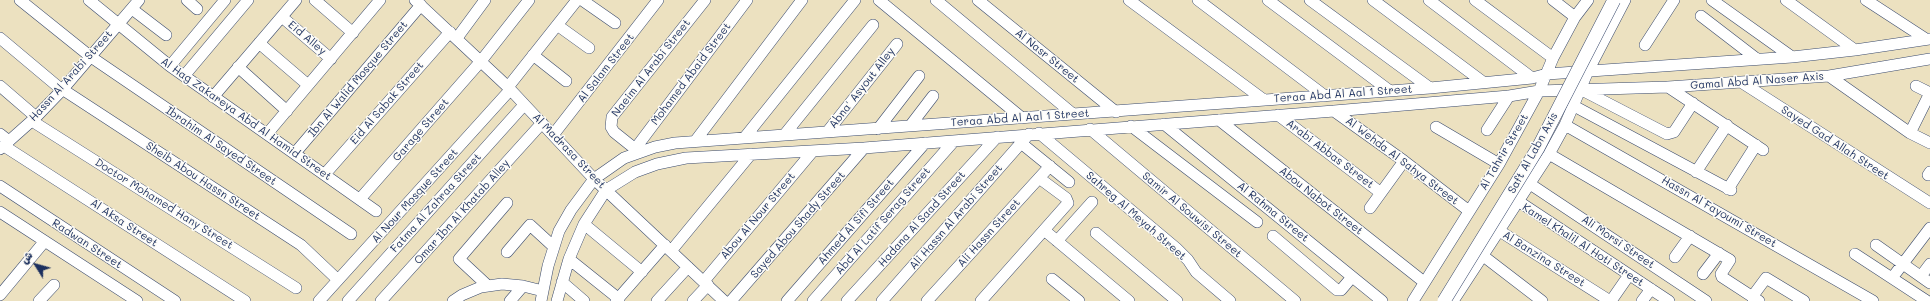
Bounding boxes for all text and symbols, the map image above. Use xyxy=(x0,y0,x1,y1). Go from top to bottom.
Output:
street label: Naeim Al Arabi Street xyxy=(609,17,693,119)
street label: Eid Alley xyxy=(285,18,329,58)
street label: Ibn Al Walid Mosque Street xyxy=(306,18,410,140)
street label: Mohamed Abaid Street xyxy=(648,20,734,128)
street label: Al Nasr Street xyxy=(1012,26,1082,86)
street label: Hassn Al Arabi Street xyxy=(27,28,115,124)
street label: Al Salam Street xyxy=(575,31,637,105)
street label: Abna' Asyout Alley xyxy=(826,45,898,131)
street label: Al Hag Zakareya Abd Al Hamid Street xyxy=(158,55,334,183)
street label: Eid Al Sabak Street xyxy=(347,59,427,147)
street label: Gamal Abd Al Naser Axis xyxy=(1690,70,1824,92)
street label: Teraa Abd Al Aal 1 Street xyxy=(1273,83,1413,105)
street label: Garage Street xyxy=(390,96,452,164)
street label: Sayed Gad Allah Street xyxy=(1778,103,1892,183)
street label: Ibrahim Al Sayed Street xyxy=(163,104,279,188)
street label: Teraa Abd Al Aal 1 Street xyxy=(950,107,1090,129)
street label: Saft Al Labn Axis xyxy=(1505,110,1561,196)
street label: Al Madrasa Street xyxy=(530,111,608,191)
street label: Al Tahrir Street xyxy=(1477,111,1531,193)
street label: Al Wehda Al Sahya Street xyxy=(1343,114,1461,208)
street label: Arabi Abbas Street xyxy=(1284,117,1376,191)
street label: Sheib Abou Hassn Street xyxy=(143,139,263,223)
street label: Al Nour Mosque Street xyxy=(369,146,461,246)
street label: Fatma Al Zahraa Street xyxy=(388,151,484,255)
street label: Doctor Mohamed Hany Street xyxy=(92,156,236,252)
street label: Omar Ibn Al Khatab Alley xyxy=(411,157,513,267)
street label: Ali Hassn Al Arabi Street xyxy=(907,162,1005,272)
street label: Abou Nabot Street xyxy=(1277,164,1365,238)
street label: Abd Al Latif Serag Street xyxy=(833,165,933,277)
street label: Hadana Al Saad Street xyxy=(876,168,968,270)
street label: Sayed Abou Shady Street xyxy=(748,169,848,281)
street label: Sahreg Al Meyah Street xyxy=(1083,169,1189,263)
street label: Samir Al Souwisi Street xyxy=(1139,169,1245,261)
street label: Abou Al Nour Street xyxy=(718,170,798,262)
street label: Hassn Al Fayoumi Street xyxy=(1659,174,1779,250)
street label: Ahmed Al Sifi Street xyxy=(815,176,897,268)
street label: Al Rahma Street xyxy=(1235,179,1311,245)
street label: Al Aksa Street xyxy=(88,196,160,250)
street label: Ali Hassn Street xyxy=(955,196,1023,270)
street label: Kamel Khalil Al Hoti Street xyxy=(1520,201,1646,289)
street label: Ali Morsi Street xyxy=(1579,213,1657,271)
street label: Radwan Street xyxy=(49,216,125,272)
street label: Al Banzina Street xyxy=(1500,228,1588,290)
north arrow xyxy=(16,245,56,285)
text: ش xyxy=(16,248,36,267)

